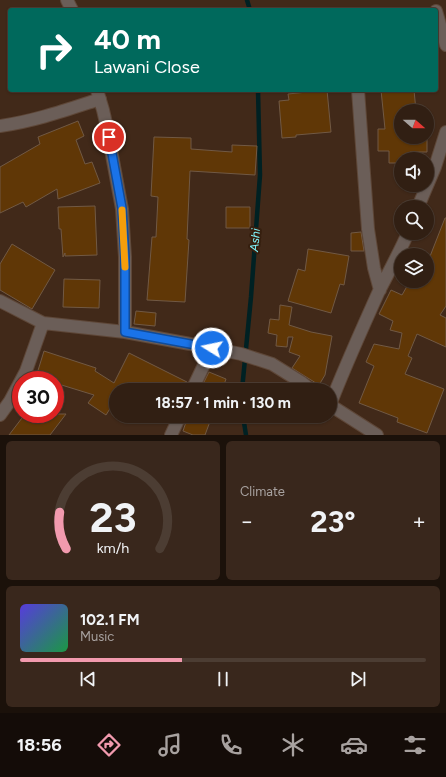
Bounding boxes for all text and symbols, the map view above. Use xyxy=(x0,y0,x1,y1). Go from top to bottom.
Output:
text: 40 m xyxy=(94,22,161,56)
icon: right xyxy=(28,24,80,76)
text: Lawani Close xyxy=(94,56,200,78)
north arrow xyxy=(394,104,434,144)
map controls xyxy=(394,104,434,288)
pin xyxy=(92,120,126,154)
icon: arrive xyxy=(98,126,120,148)
button: sound xyxy=(394,152,434,192)
button: search xyxy=(394,200,434,240)
water label: Ashi xyxy=(247,228,263,253)
button: layers xyxy=(394,248,434,288)
position arrow xyxy=(191,327,233,369)
speed limit sign: 30 xyxy=(12,371,64,423)
text: 18:57 · 1 min · 130 m xyxy=(155,394,291,412)
text: Climate xyxy=(240,484,285,499)
text: 23 xyxy=(89,491,137,541)
text: 23° xyxy=(310,503,356,540)
text: − xyxy=(240,508,254,535)
text: + xyxy=(412,508,426,535)
text: km/h xyxy=(97,538,129,556)
text: 102.1 FM xyxy=(80,611,140,629)
text: Music xyxy=(80,629,114,644)
icon: previous xyxy=(77,668,99,690)
icon: pause xyxy=(212,668,234,690)
icon: next xyxy=(347,668,369,690)
icon: directions xyxy=(95,731,123,759)
icon: music xyxy=(156,731,184,759)
icon: phone xyxy=(217,731,245,759)
icon: climate xyxy=(279,731,307,759)
icon: car xyxy=(340,731,368,759)
icon: filters xyxy=(401,731,429,759)
text: 18:56 xyxy=(17,734,62,756)

